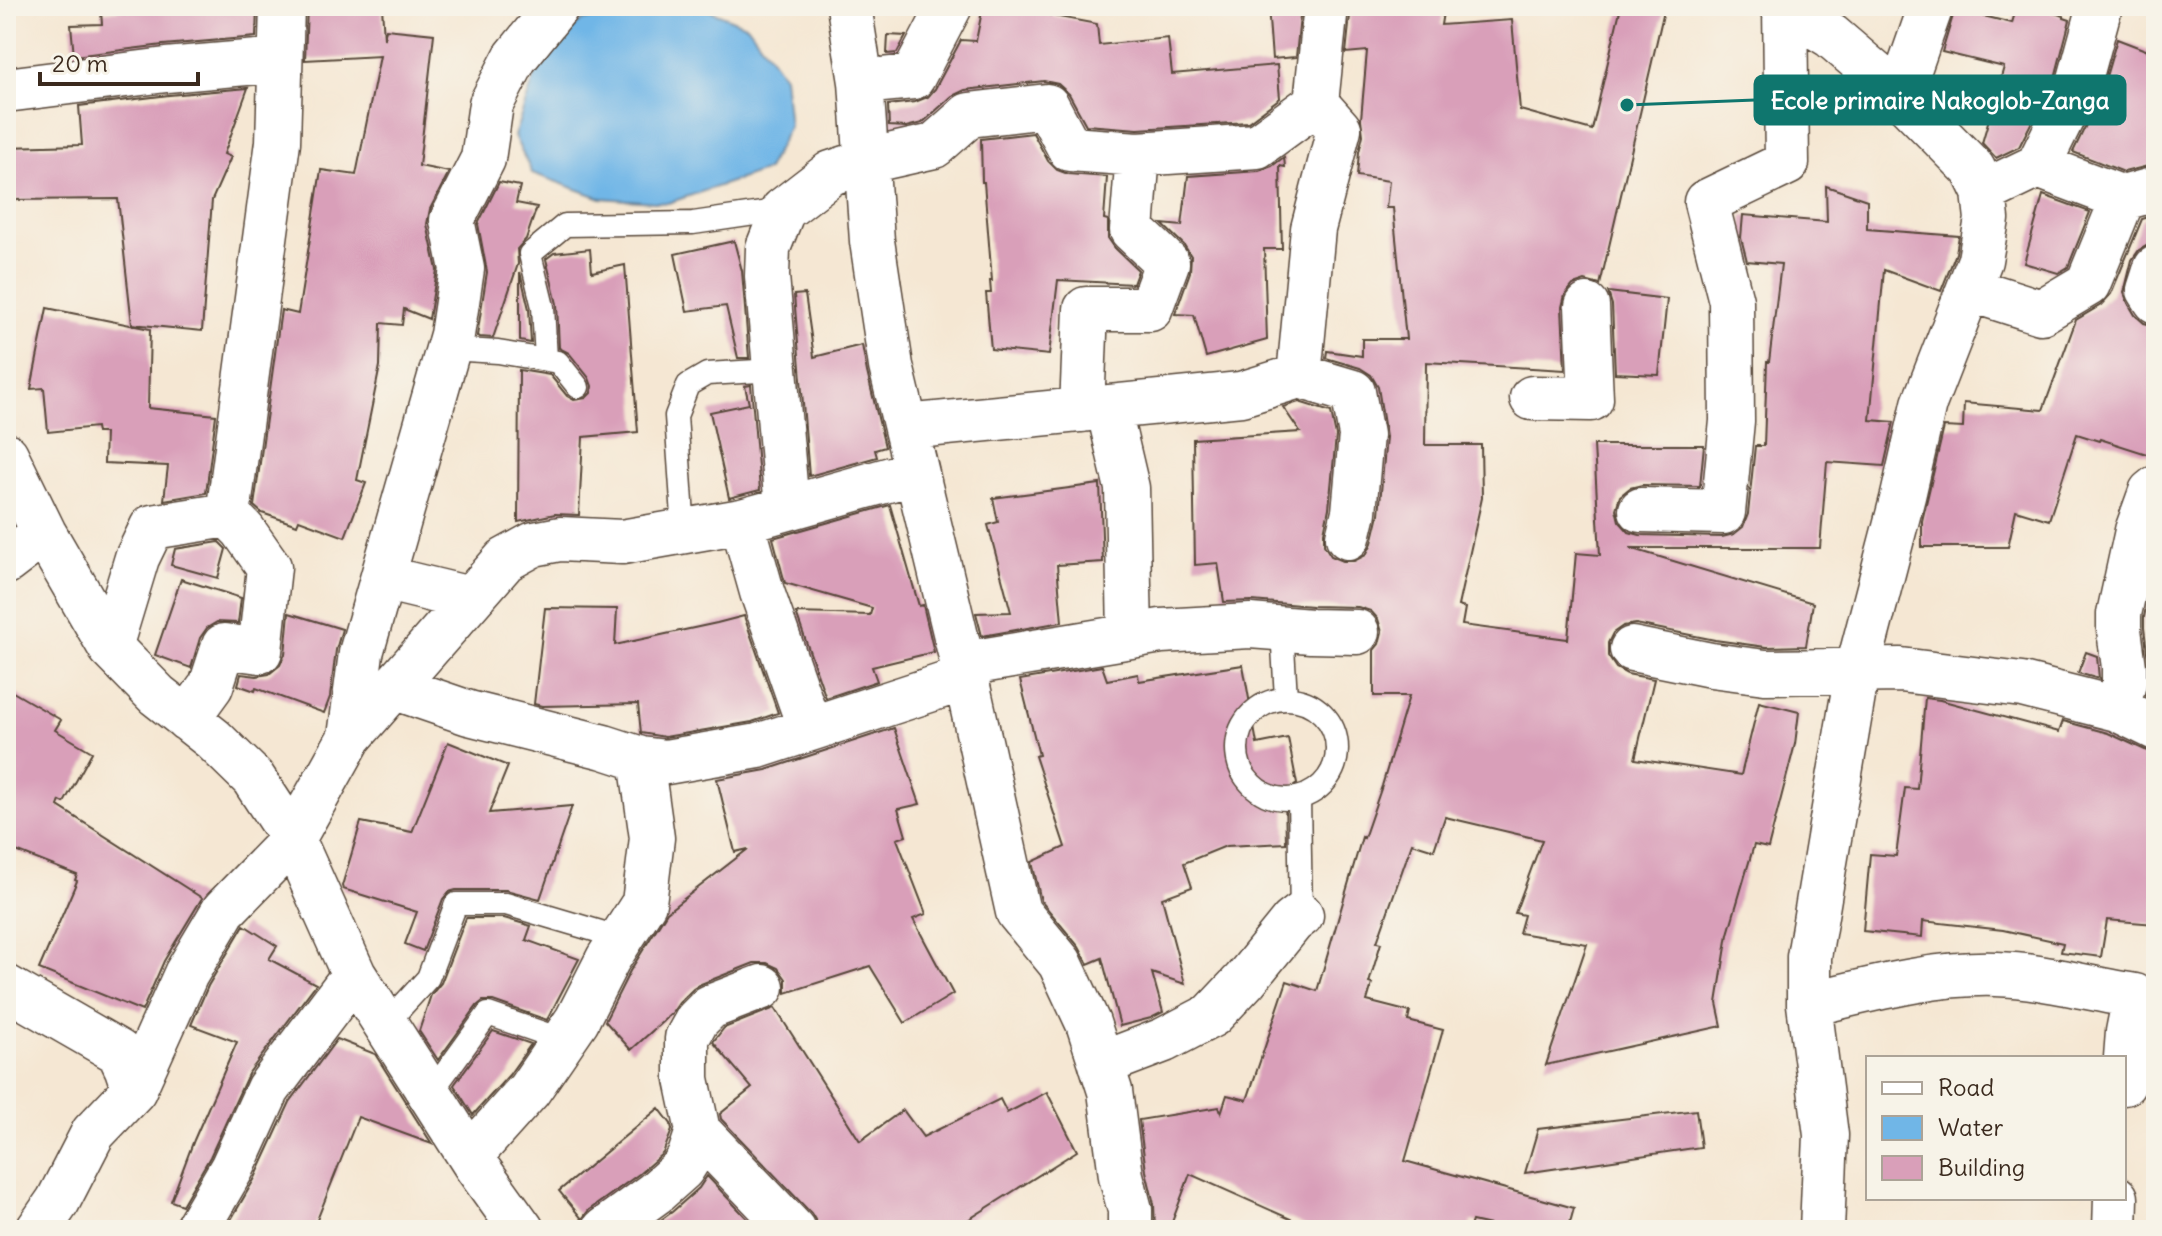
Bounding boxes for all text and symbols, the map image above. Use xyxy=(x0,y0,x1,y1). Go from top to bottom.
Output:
scale bar xyxy=(40,36,198,86)
text: 20 m xyxy=(52,48,108,78)
callout: Ecole primaire Nakoglob-Zanga xyxy=(1755,76,2125,124)
text: Ecole primaire Nakoglob-Zanga xyxy=(1771,85,2110,115)
legend xyxy=(1866,1056,2126,1200)
text: Road xyxy=(1938,1072,1994,1102)
text: Water xyxy=(1938,1112,2003,1142)
text: Building xyxy=(1938,1152,2025,1182)

